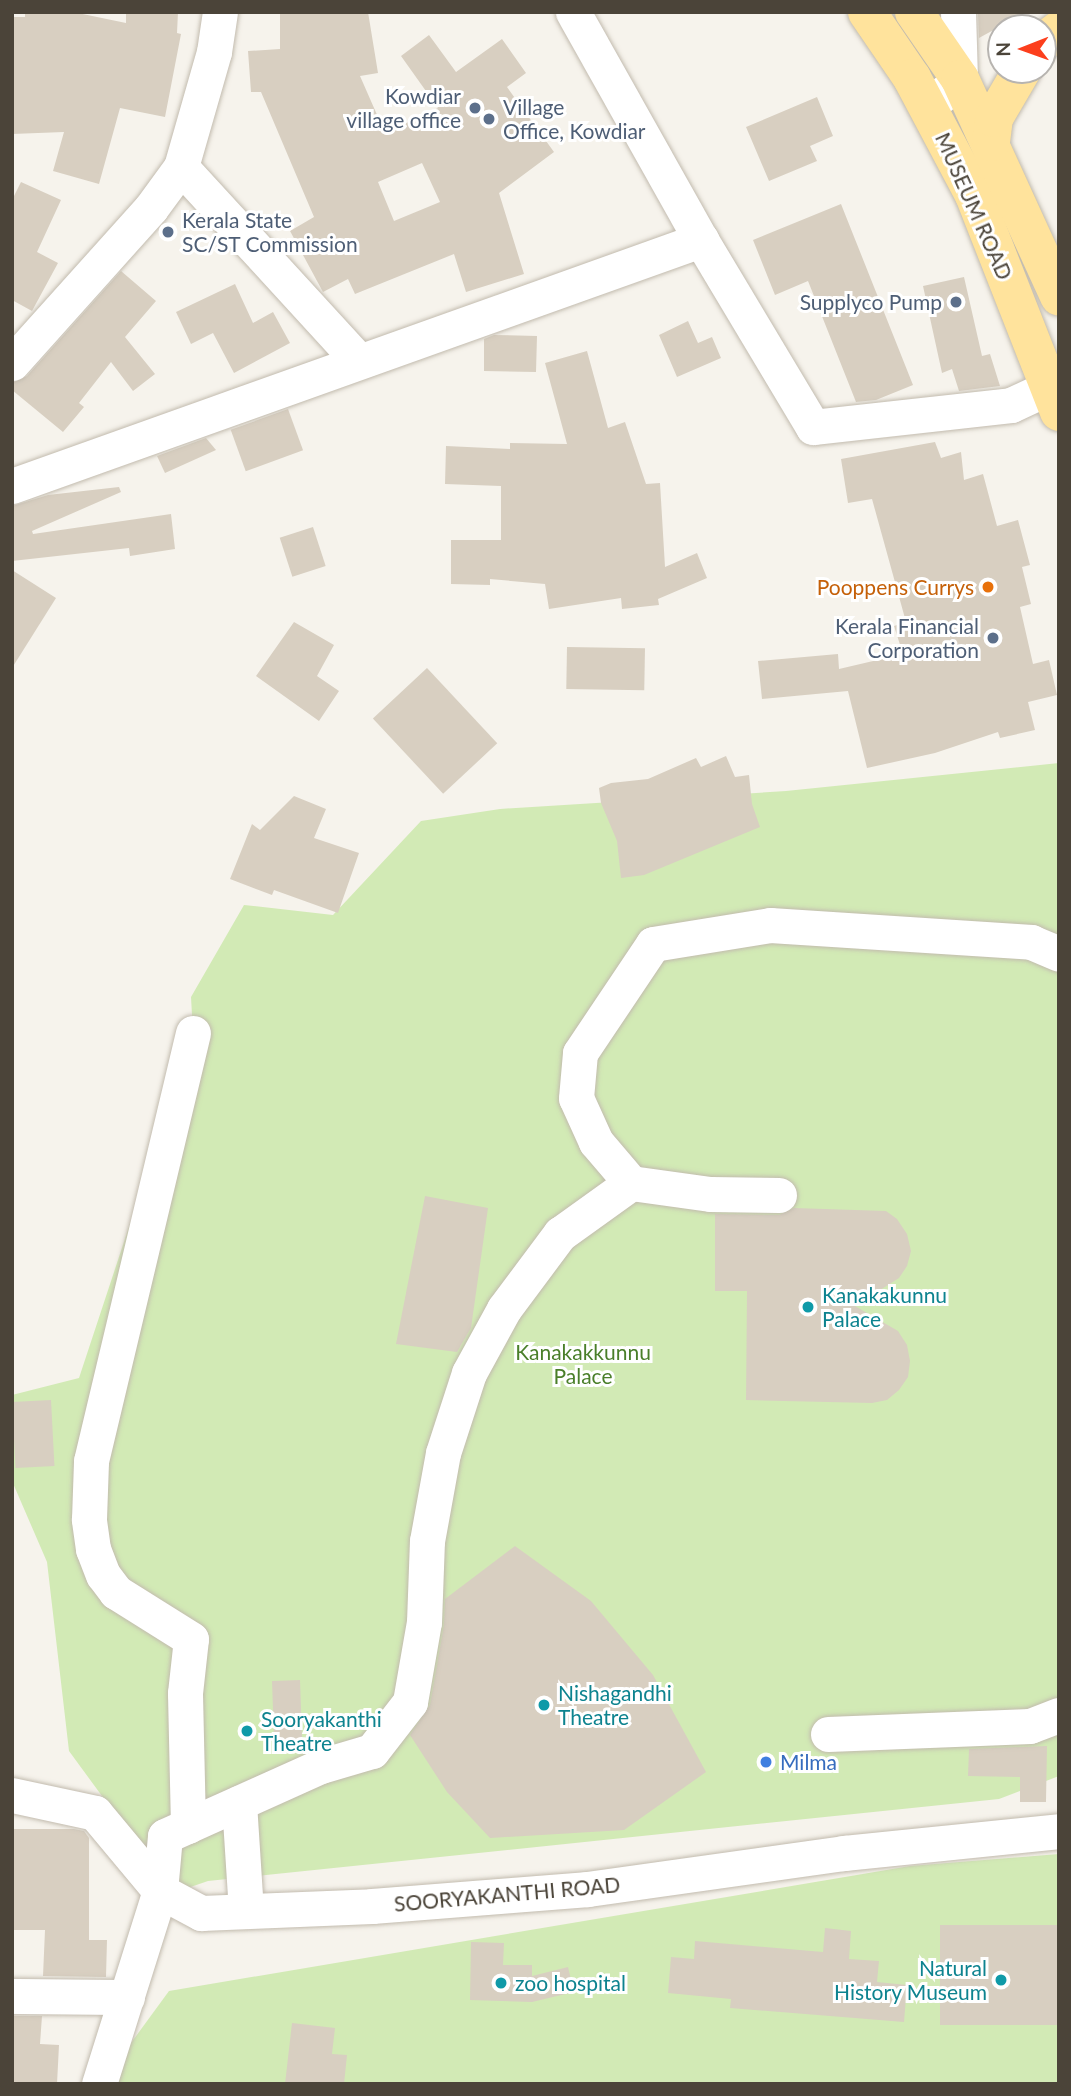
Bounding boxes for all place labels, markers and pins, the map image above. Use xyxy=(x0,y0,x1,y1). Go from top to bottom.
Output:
place label: Kowdiar village office xyxy=(346,83,461,133)
place label: Village Office, Kowdiar xyxy=(503,94,646,144)
marker: Kowdiar village office xyxy=(467,100,483,116)
marker: Village Office, Kowdiar xyxy=(481,111,497,127)
place label: Kerala State SC/ST Commission xyxy=(182,207,358,257)
marker: Kerala State SC/ST Commission xyxy=(160,224,176,240)
place label: Supplyco Pump xyxy=(800,289,942,315)
marker: Supplyco Pump xyxy=(948,294,964,310)
place label: Pooppens Currys xyxy=(817,574,974,600)
marker: Pooppens Currys xyxy=(980,579,996,595)
place label: Kerala Financial Corporation xyxy=(835,613,979,663)
marker: Kerala Financial Corporation xyxy=(985,630,1001,646)
place label: Kanakakunnu Palace xyxy=(822,1282,947,1332)
marker: Kanakakunnu Palace xyxy=(800,1299,816,1315)
place label: Nishagandhi Theatre xyxy=(558,1680,672,1730)
marker: Nishagandhi Theatre xyxy=(536,1697,552,1713)
place label: Sooryakanthi Theatre xyxy=(261,1706,382,1756)
marker: Sooryakanthi Theatre xyxy=(239,1723,255,1739)
place label: Milma xyxy=(780,1749,837,1775)
marker: Milma xyxy=(758,1754,774,1770)
place label: Natural History Museum xyxy=(834,1955,987,2005)
place label: zoo hospital xyxy=(515,1970,626,1996)
marker: Natural History Museum xyxy=(993,1972,1009,1988)
marker: zoo hospital xyxy=(493,1975,509,1991)

